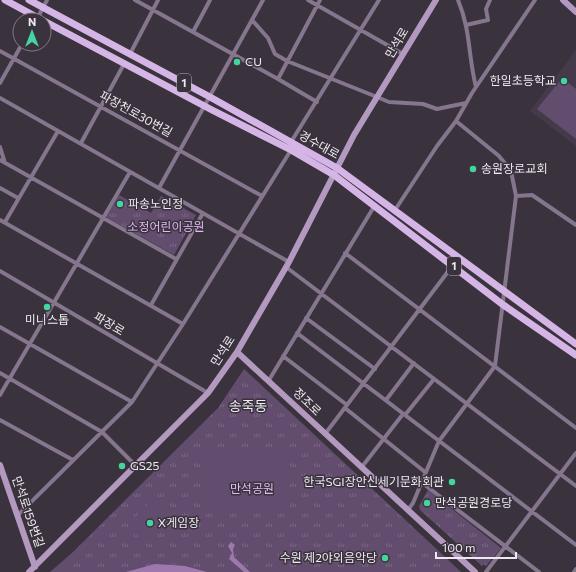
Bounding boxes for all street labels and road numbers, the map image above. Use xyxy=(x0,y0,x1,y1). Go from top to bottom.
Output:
street label: 만석로 xyxy=(382,25,411,60)
road number: 1 xyxy=(177,74,191,92)
street label: 파장천로30번길 xyxy=(98,87,175,139)
street label: 경수대로 xyxy=(297,127,342,161)
road number: 1 xyxy=(447,257,461,275)
street label: 파장로 xyxy=(92,309,127,338)
street label: 만석로 xyxy=(207,333,237,368)
street label: 정조로 xyxy=(291,385,324,418)
street label: 만석로159번길 xyxy=(10,474,48,549)

